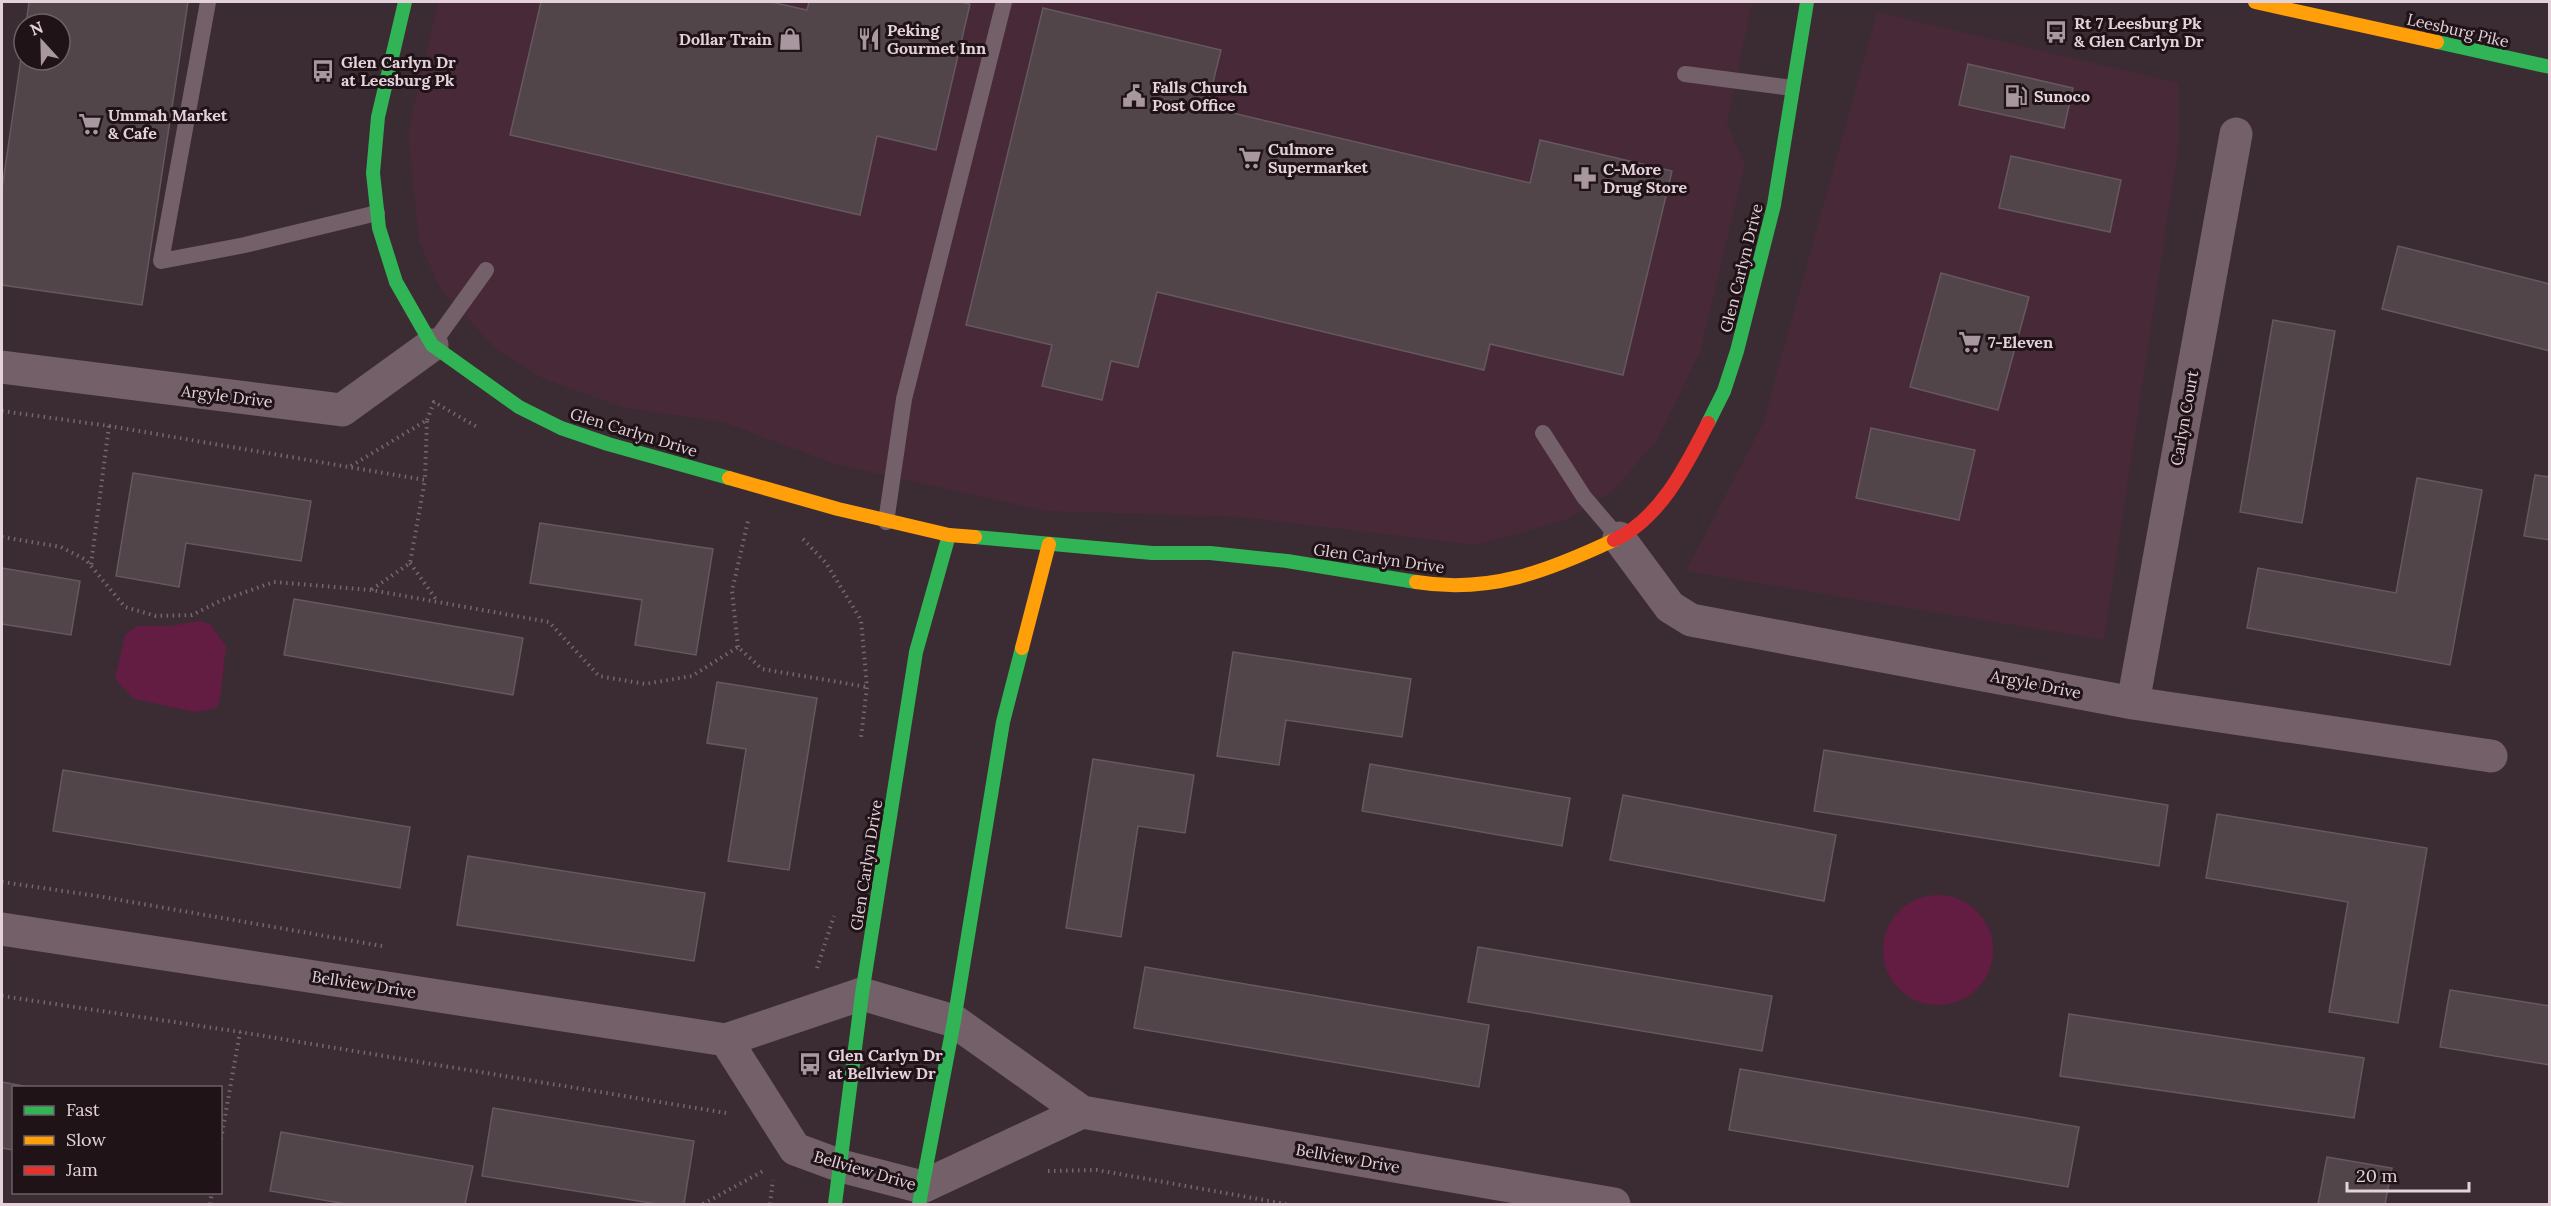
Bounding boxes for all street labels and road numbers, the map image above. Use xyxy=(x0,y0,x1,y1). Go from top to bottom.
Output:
street label: Leesburg Pike xyxy=(2405,9,2511,52)
street label: Glen Carlyn Drive xyxy=(1715,201,1767,335)
street label: Carlyn Court xyxy=(2166,368,2202,467)
street label: Argyle Drive xyxy=(179,380,274,412)
street label: Glen Carlyn Drive xyxy=(568,403,700,461)
street label: Glen Carlyn Drive xyxy=(1312,539,1446,577)
street label: Argyle Drive xyxy=(1988,665,2083,703)
street label: Glen Carlyn Drive xyxy=(846,798,886,932)
street label: Bellview Drive xyxy=(310,966,418,1002)
street label: Bellview Drive xyxy=(1294,1139,1402,1177)
street label: Bellview Drive xyxy=(812,1146,919,1194)

